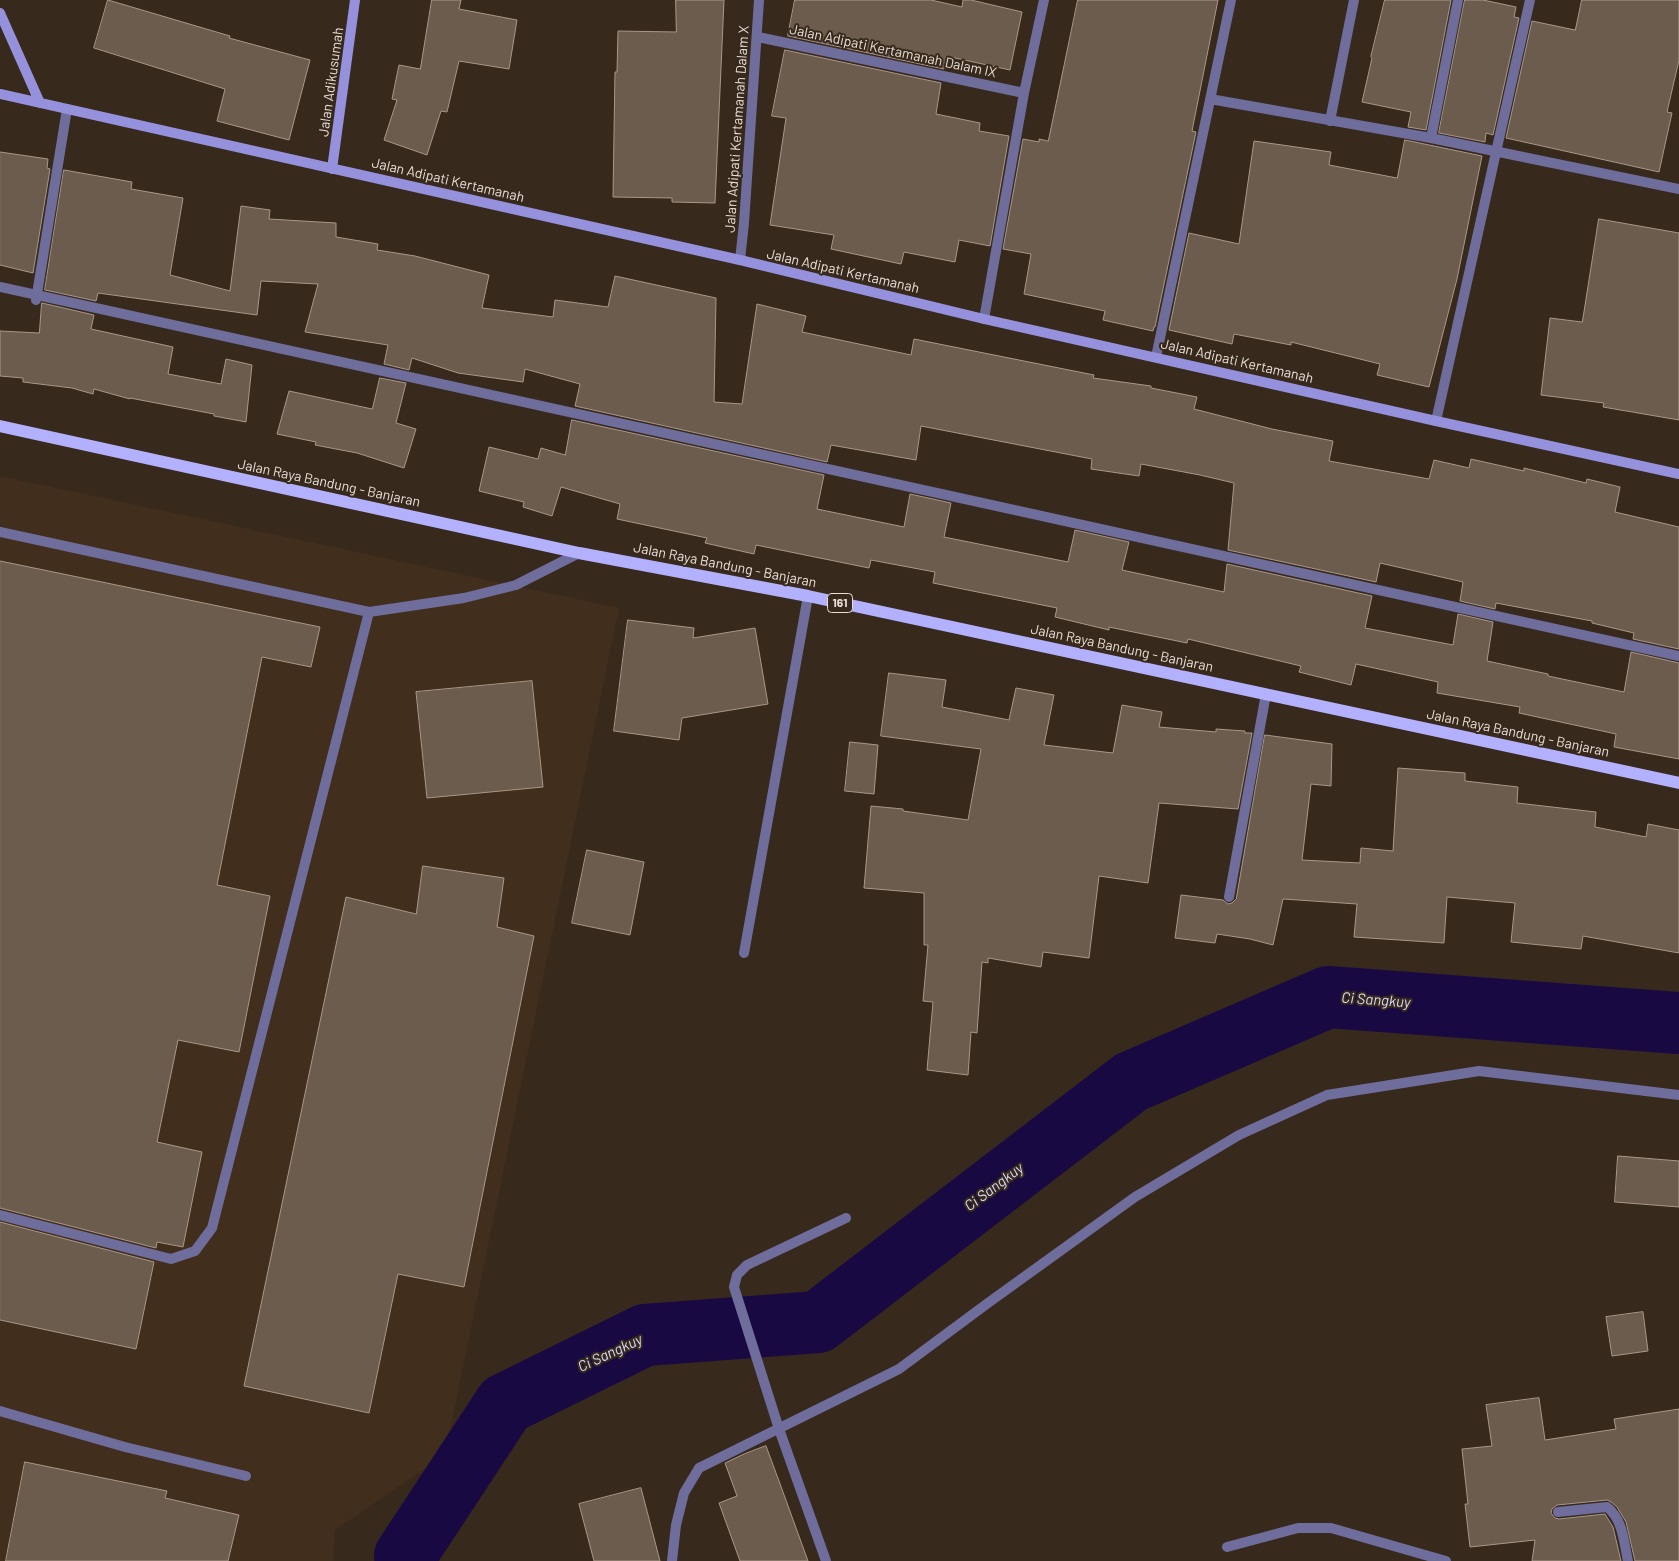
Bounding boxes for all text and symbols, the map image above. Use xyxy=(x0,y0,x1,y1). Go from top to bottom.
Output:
street label: Jalan Adipati Kertamanah Dalam IX xyxy=(788,21,998,81)
street label: Jalan Adipati Kertamanah Dalam X xyxy=(721,25,753,233)
street label: Jalan Adikusumah xyxy=(315,26,347,138)
street label: Jalan Adipati Kertamanah xyxy=(370,154,526,206)
street label: Jalan Adipati Kertamanah xyxy=(765,245,921,297)
street label: Jalan Adipati Kertamanah xyxy=(1159,335,1315,387)
street label: Jalan Raya Bandung - Banjaran xyxy=(236,455,422,511)
street label: Jalan Raya Bandung - Banjaran xyxy=(632,539,818,591)
road number: 161 xyxy=(828,594,852,612)
street label: Jalan Raya Bandung - Banjaran xyxy=(1029,620,1215,676)
street label: Jalan Raya Bandung - Banjaran xyxy=(1425,705,1611,761)
water label: Ci Sangkuy xyxy=(1341,989,1411,1011)
water label: Ci Sangkuy xyxy=(961,1159,1027,1215)
water label: Ci Sangkuy xyxy=(575,1330,645,1376)

